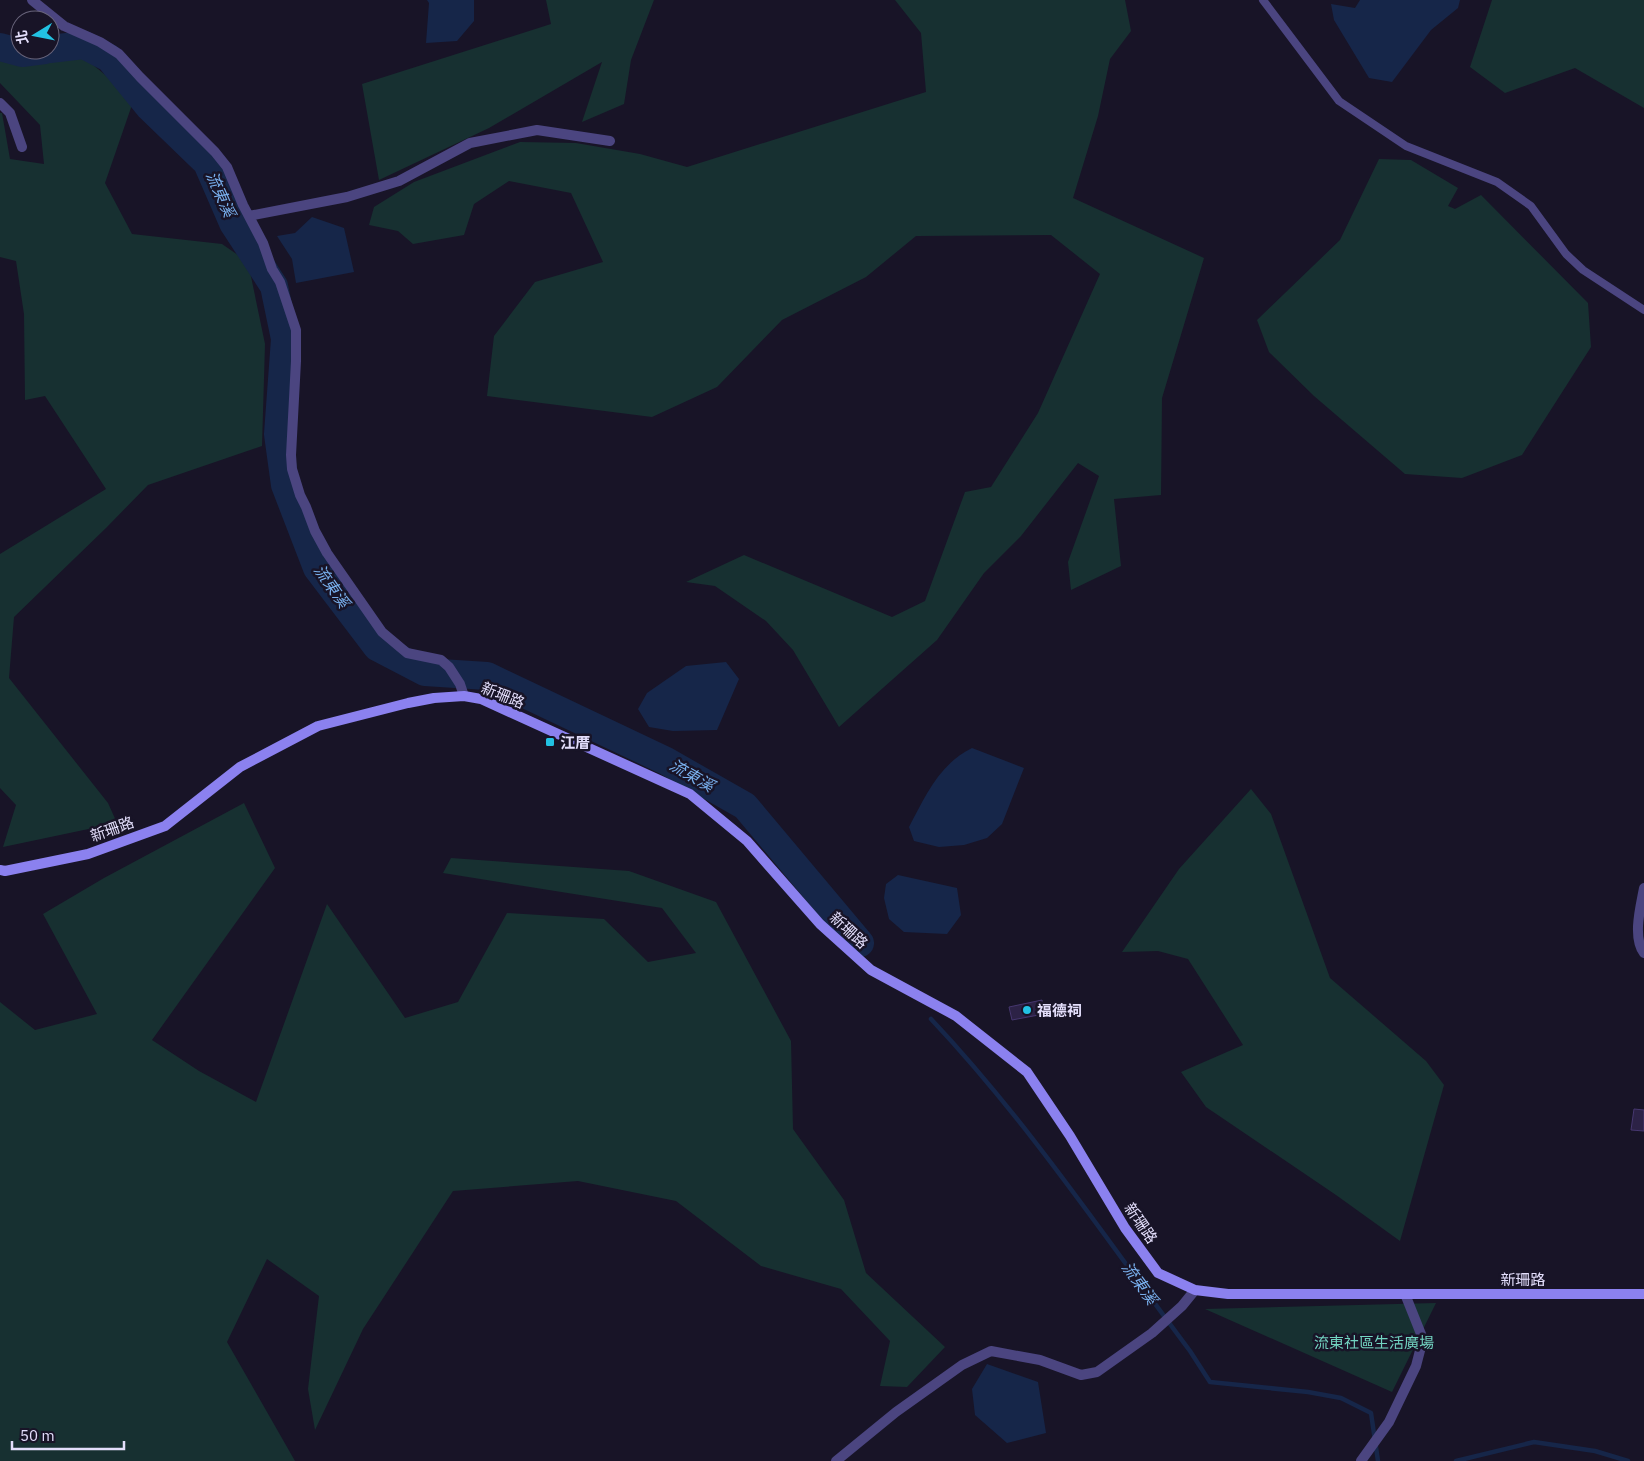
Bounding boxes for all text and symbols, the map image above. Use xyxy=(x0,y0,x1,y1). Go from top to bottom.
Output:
north arrow xyxy=(10,10,60,60)
text: 北 xyxy=(12,29,32,46)
water label: 流東溪 xyxy=(202,168,241,222)
water label: 流東溪 xyxy=(310,561,355,613)
street label: 新珊路 xyxy=(479,678,527,712)
place label: 江厝 xyxy=(560,733,590,752)
marker: 江厝 xyxy=(544,736,556,748)
water label: 流東溪 xyxy=(666,754,720,797)
street label: 新珊路 xyxy=(88,812,136,846)
street label: 新珊路 xyxy=(826,908,872,952)
place label: 福德祠 xyxy=(1037,1001,1082,1020)
marker: 福德祠 xyxy=(1021,1004,1033,1016)
street label: 新珊路 xyxy=(1121,1199,1161,1247)
water label: 流東溪 xyxy=(1118,1258,1163,1310)
street label: 新珊路 xyxy=(1500,1270,1546,1289)
park label: 流東社區生活廣場 xyxy=(1314,1333,1434,1352)
scale bar xyxy=(12,1418,125,1450)
text: 50 m xyxy=(20,1426,55,1445)

